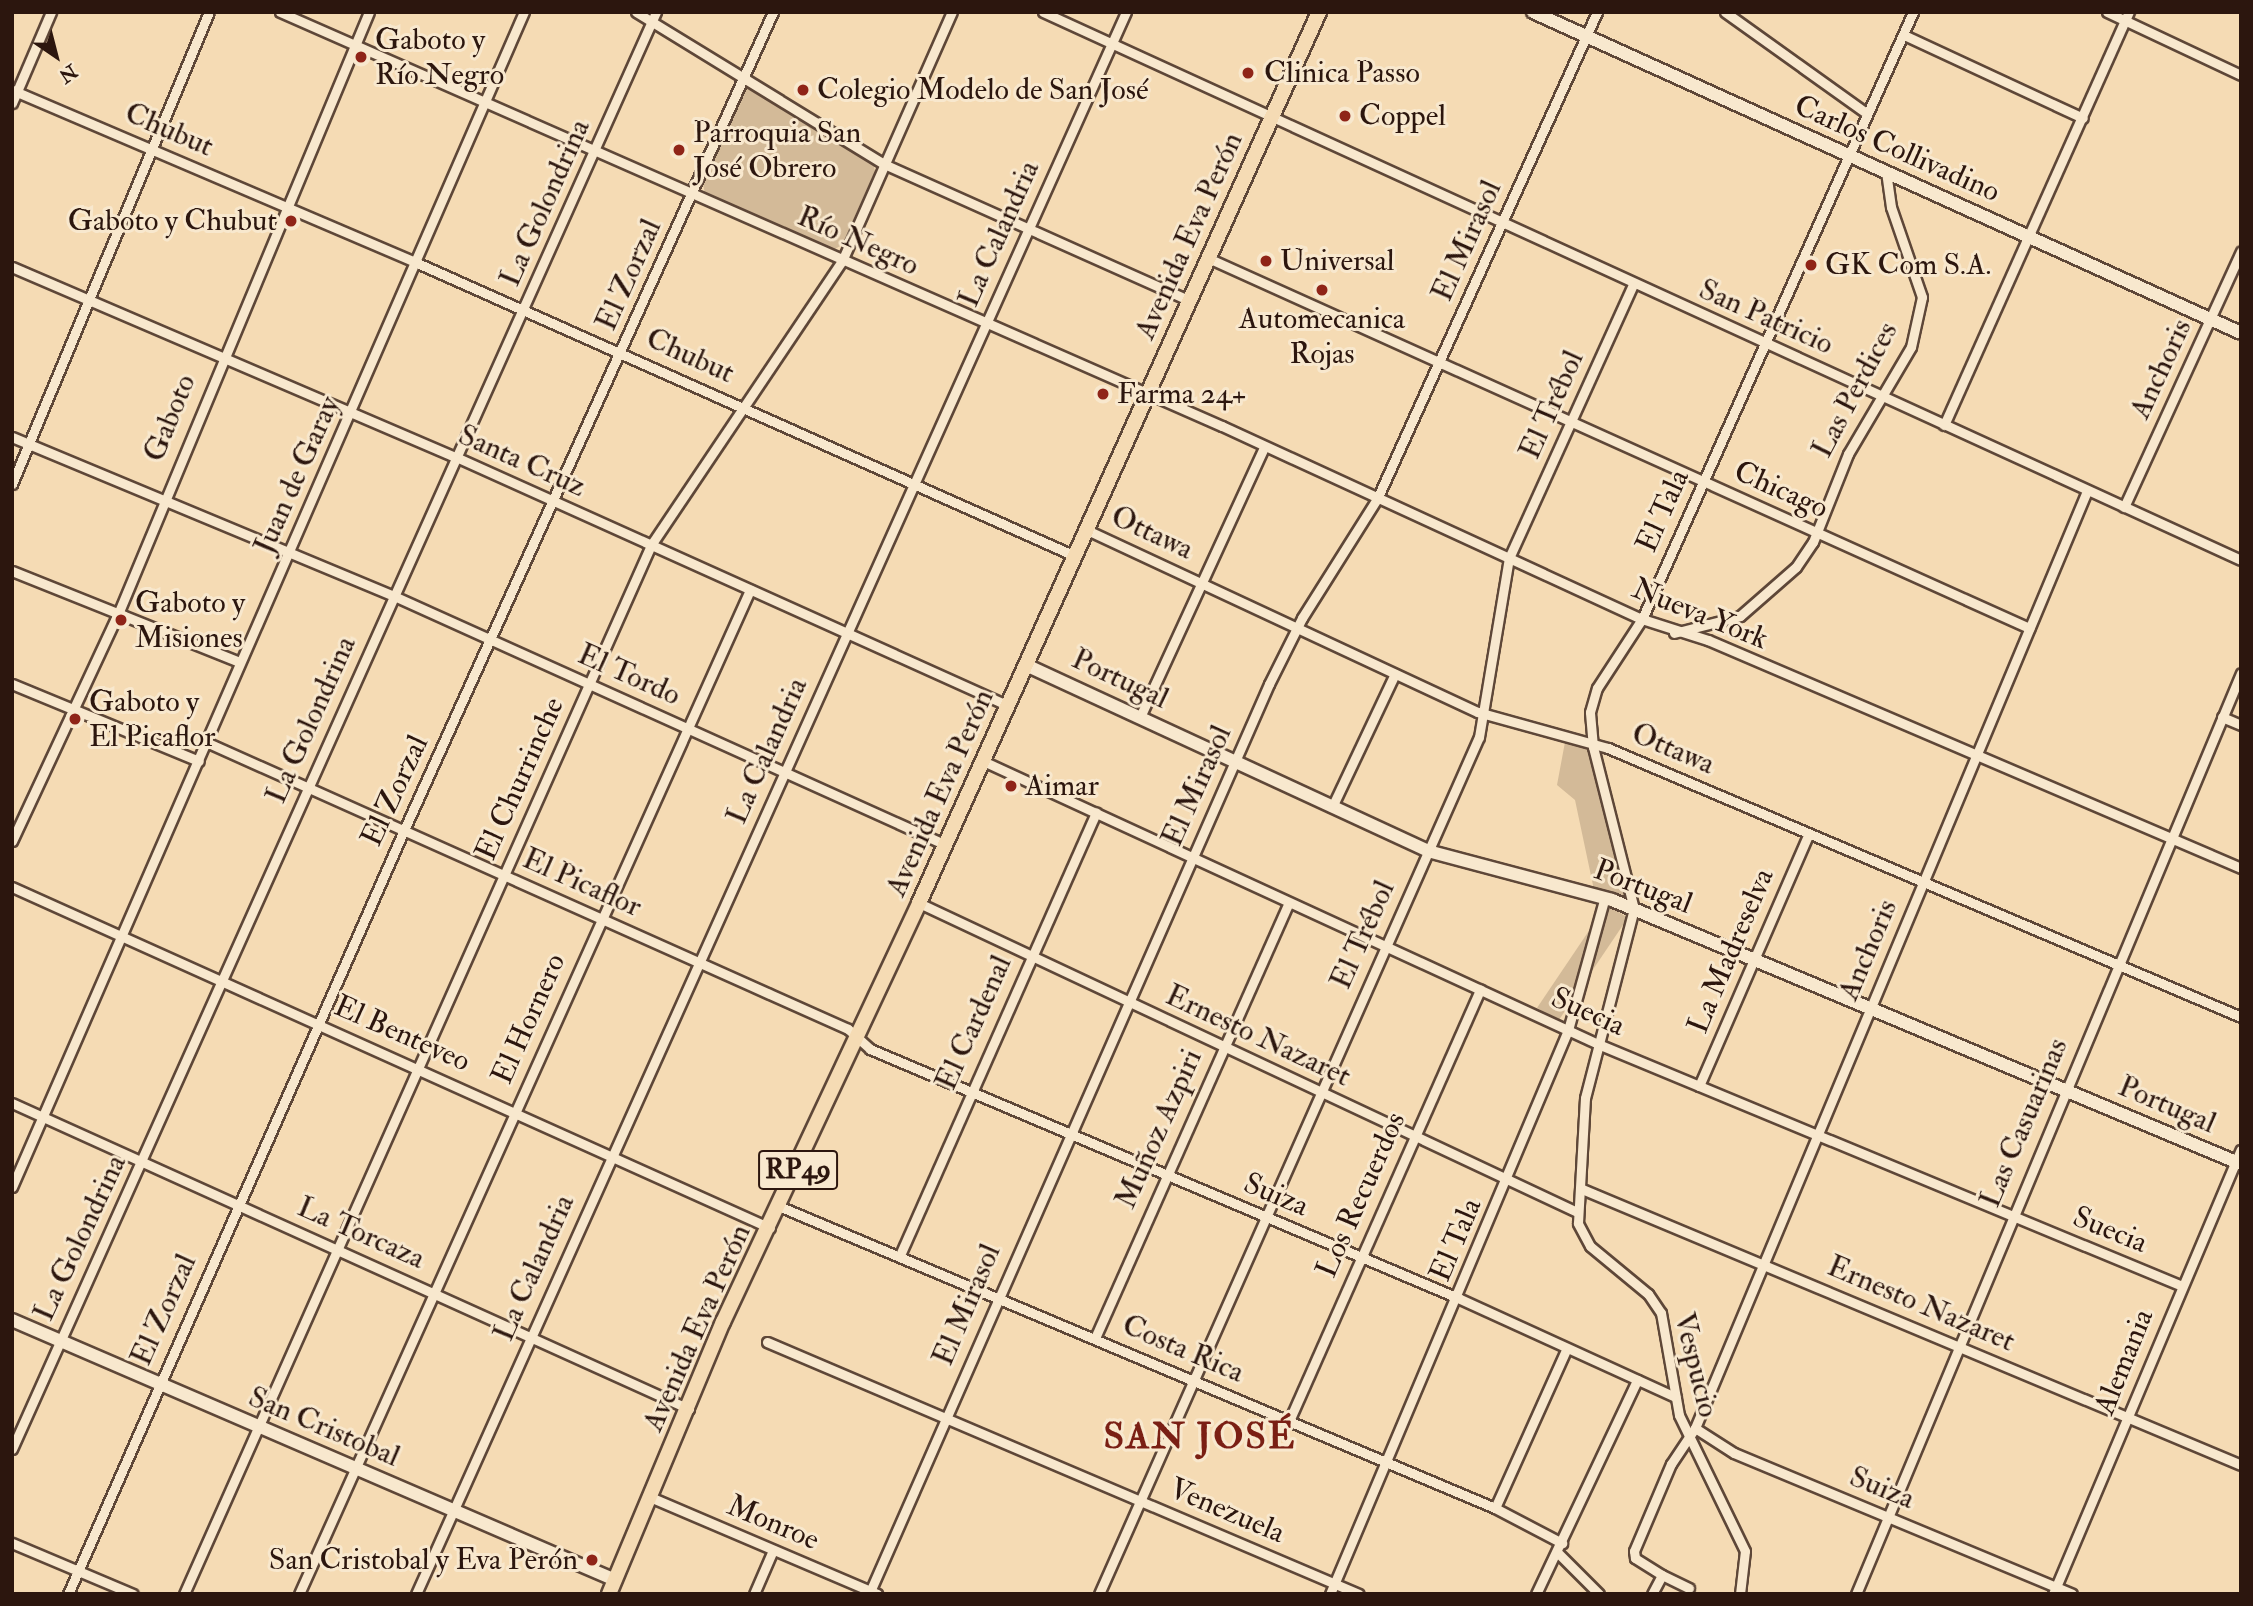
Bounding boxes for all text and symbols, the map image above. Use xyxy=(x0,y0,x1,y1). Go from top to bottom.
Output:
north arrow xyxy=(21,21,91,91)
place label: Gaboto y Río Negro xyxy=(375,22,504,92)
marker: Gaboto y Río Negro xyxy=(353,49,369,65)
place label: Clinica Passo xyxy=(1264,55,1420,91)
text: N xyxy=(54,58,82,88)
marker: Clinica Passo xyxy=(1238,63,1258,83)
place label: Colegio Modelo de San José xyxy=(817,72,1148,108)
marker: Colegio Modelo de San José xyxy=(795,82,811,98)
street label: Carlos Collivadino xyxy=(1789,88,2005,210)
street label: Chubut xyxy=(119,95,219,165)
place label: Coppel xyxy=(1359,98,1446,134)
marker: Coppel xyxy=(1337,108,1353,124)
street label: La Golondrina xyxy=(492,114,598,292)
place label: Parroquia San José Obrero xyxy=(693,115,861,186)
street label: Avenida Eva Perón xyxy=(1127,127,1251,345)
marker: Parroquia San José Obrero xyxy=(671,142,687,158)
street label: La Calandria xyxy=(951,155,1047,313)
street label: El Mirasol xyxy=(1424,175,1510,307)
street label: Río Negro xyxy=(792,198,924,284)
place label: Gaboto y Chubut xyxy=(68,203,277,239)
marker: Gaboto y Chubut xyxy=(283,213,299,229)
street label: El Zorzal xyxy=(589,214,669,336)
place label: Universal xyxy=(1280,243,1394,279)
place label: GK Com S.A. xyxy=(1825,247,1991,283)
marker: Universal xyxy=(1258,253,1274,269)
marker: GK Com S.A. xyxy=(1803,257,1819,273)
street label: San Patricio xyxy=(1693,271,1839,363)
marker: Automecanica Rojas xyxy=(1314,282,1330,298)
place label: Automecanica Rojas xyxy=(1239,301,1405,372)
street label: Anchoris xyxy=(2122,313,2200,425)
street label: Las Perdices xyxy=(1804,316,1906,464)
street label: Chubut xyxy=(640,321,740,391)
street label: El Trébol xyxy=(1512,345,1592,465)
street label: Gaboto xyxy=(136,369,204,467)
place label: Farma 24+ xyxy=(1117,376,1246,412)
marker: Farma 24+ xyxy=(1095,386,1111,402)
street label: Juan de Garay xyxy=(246,391,348,559)
street label: Santa Cruz xyxy=(453,417,591,505)
street label: Chicago xyxy=(1728,453,1834,527)
street label: El Tala xyxy=(1629,464,1697,558)
street label: Ottawa xyxy=(1105,498,1199,568)
street label: Nueva York xyxy=(1627,570,1773,658)
place label: Gaboto y Misiones xyxy=(135,585,245,656)
marker: Gaboto y Misiones xyxy=(113,612,129,628)
street label: La Golondrina xyxy=(258,631,364,809)
street label: El Tordo xyxy=(572,636,686,714)
street label: Portugal xyxy=(1066,641,1174,717)
street label: La Calandria xyxy=(719,672,815,830)
place label: Gaboto y El Picaflor xyxy=(89,684,215,754)
street label: Avenida Eva Perón xyxy=(878,684,1002,902)
street label: El Churrinche xyxy=(468,692,572,866)
marker: Gaboto y El Picaflor xyxy=(67,711,83,727)
street label: Ottawa xyxy=(1626,716,1720,782)
street label: El Mirasol xyxy=(1154,720,1240,852)
street label: El Zorzal xyxy=(354,730,436,852)
place label: Aimar xyxy=(1025,768,1099,804)
marker: Aimar xyxy=(1003,778,1019,794)
street label: El Picaflor xyxy=(517,841,647,925)
street label: Portugal xyxy=(1589,852,1697,922)
street label: La Madreselva xyxy=(1680,863,1782,1039)
street label: El Trébol xyxy=(1323,875,1403,995)
street label: Anchoris xyxy=(1831,894,1905,1006)
street label: El Hornero xyxy=(484,948,574,1090)
street label: El Cardenal xyxy=(928,950,1020,1096)
street label: Ernesto Nazaret xyxy=(1160,977,1356,1095)
street label: Suecia xyxy=(1545,980,1631,1044)
street label: El Benteveo xyxy=(328,988,476,1080)
street label: Las Casuarinas xyxy=(1972,1033,2076,1213)
street label: Muñoz Azpiri xyxy=(1108,1044,1210,1214)
street label: Portugal xyxy=(2113,1068,2221,1142)
street label: Los Recuerdos xyxy=(1308,1107,1414,1283)
road number: RP49 xyxy=(758,1146,838,1194)
street label: La Golondrina xyxy=(26,1149,134,1327)
street label: Suiza xyxy=(1238,1165,1314,1225)
street label: La Torcaza xyxy=(292,1189,430,1277)
street label: La Calandria xyxy=(486,1189,582,1347)
street label: El Tala xyxy=(1422,1193,1490,1287)
street label: Suecia xyxy=(2068,1199,2152,1261)
street label: Avenida Eva Perón xyxy=(635,1219,759,1437)
street label: El Mirasol xyxy=(925,1239,1009,1371)
street label: Ernesto Nazaret xyxy=(1822,1248,2020,1360)
street label: El Zorzal xyxy=(124,1249,204,1371)
street label: Alemania xyxy=(2087,1304,2161,1420)
street label: Costa Rica xyxy=(1117,1307,1249,1391)
street label: Vespucio xyxy=(1666,1309,1726,1421)
street label: San Cristobal xyxy=(243,1379,405,1475)
district label: SAN JOSÉ xyxy=(1104,1415,1296,1459)
street label: Suiza xyxy=(1844,1459,1920,1517)
street label: Venezuela xyxy=(1164,1471,1290,1551)
street label: Monroe xyxy=(722,1488,824,1558)
place label: San Cristobal y Eva Perón xyxy=(269,1542,578,1578)
marker: San Cristobal y Eva Perón xyxy=(584,1552,600,1568)

